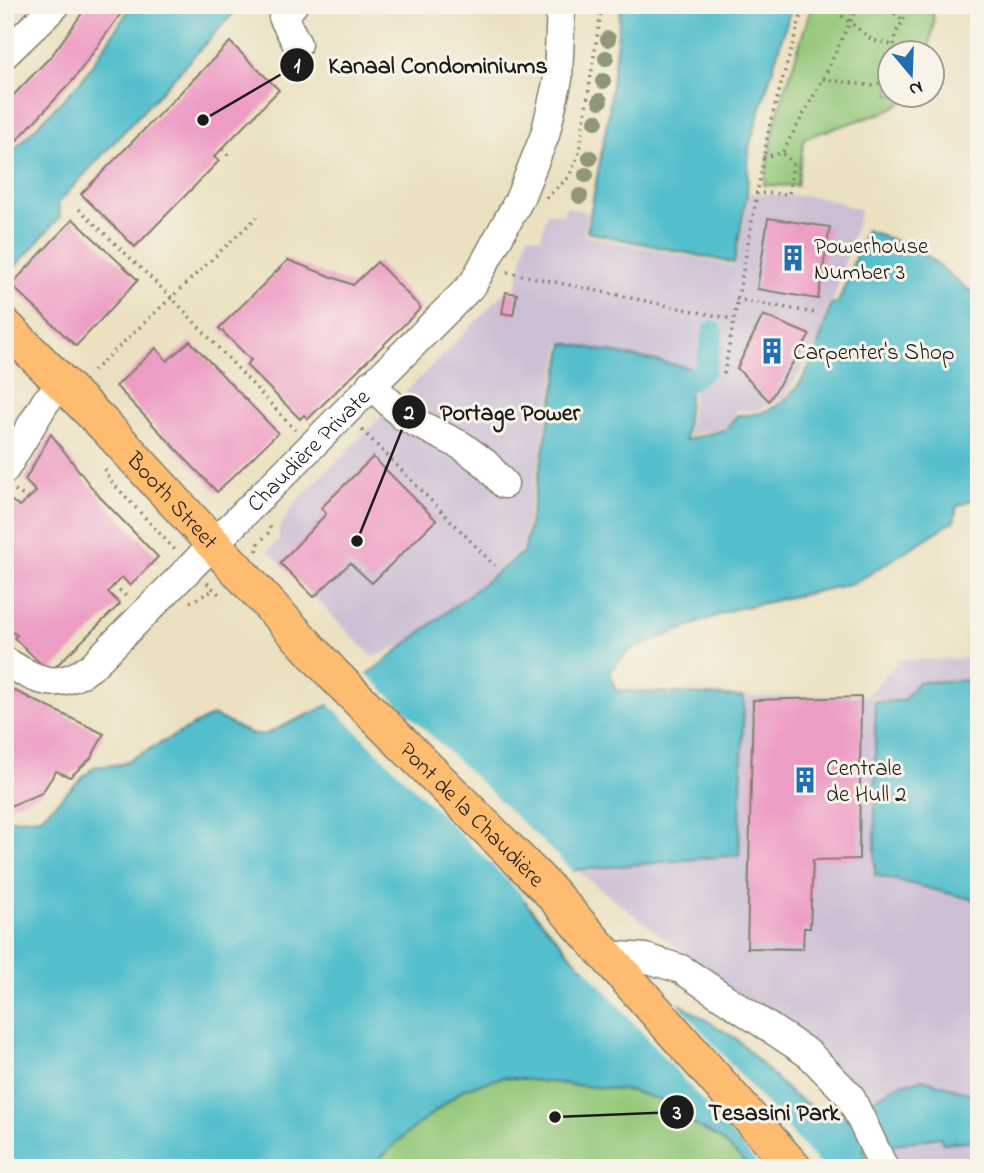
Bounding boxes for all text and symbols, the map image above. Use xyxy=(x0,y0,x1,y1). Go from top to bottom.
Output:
north arrow xyxy=(876,38,946,108)
callout: Kanaal Condominiums xyxy=(280,42,562,87)
text: Kanaal Condominiums xyxy=(328,50,548,85)
text: 1 xyxy=(294,52,301,82)
text: N xyxy=(905,73,926,103)
place label: Powerhouse Number 3 xyxy=(814,231,929,290)
building icon: Powerhouse Number 3 xyxy=(778,243,808,273)
building icon: Carpenter's Shop xyxy=(757,336,787,366)
place label: Carpenter's Shop xyxy=(793,337,955,370)
street label: Chaudière Private xyxy=(241,382,379,521)
callout: Portage Power xyxy=(392,389,594,434)
text: Portage Power xyxy=(440,397,580,433)
text: 2 xyxy=(403,399,415,429)
street label: Booth Street xyxy=(117,445,225,558)
street label: Pont de la Chaudière xyxy=(391,735,552,896)
place label: Centrale de Hull 2 xyxy=(826,753,906,812)
building icon: Centrale de Hull 2 xyxy=(790,765,820,795)
callout: Tesasini Park xyxy=(659,1089,854,1134)
text: Tesasini Park xyxy=(708,1097,840,1132)
text: 3 xyxy=(672,1099,682,1129)

